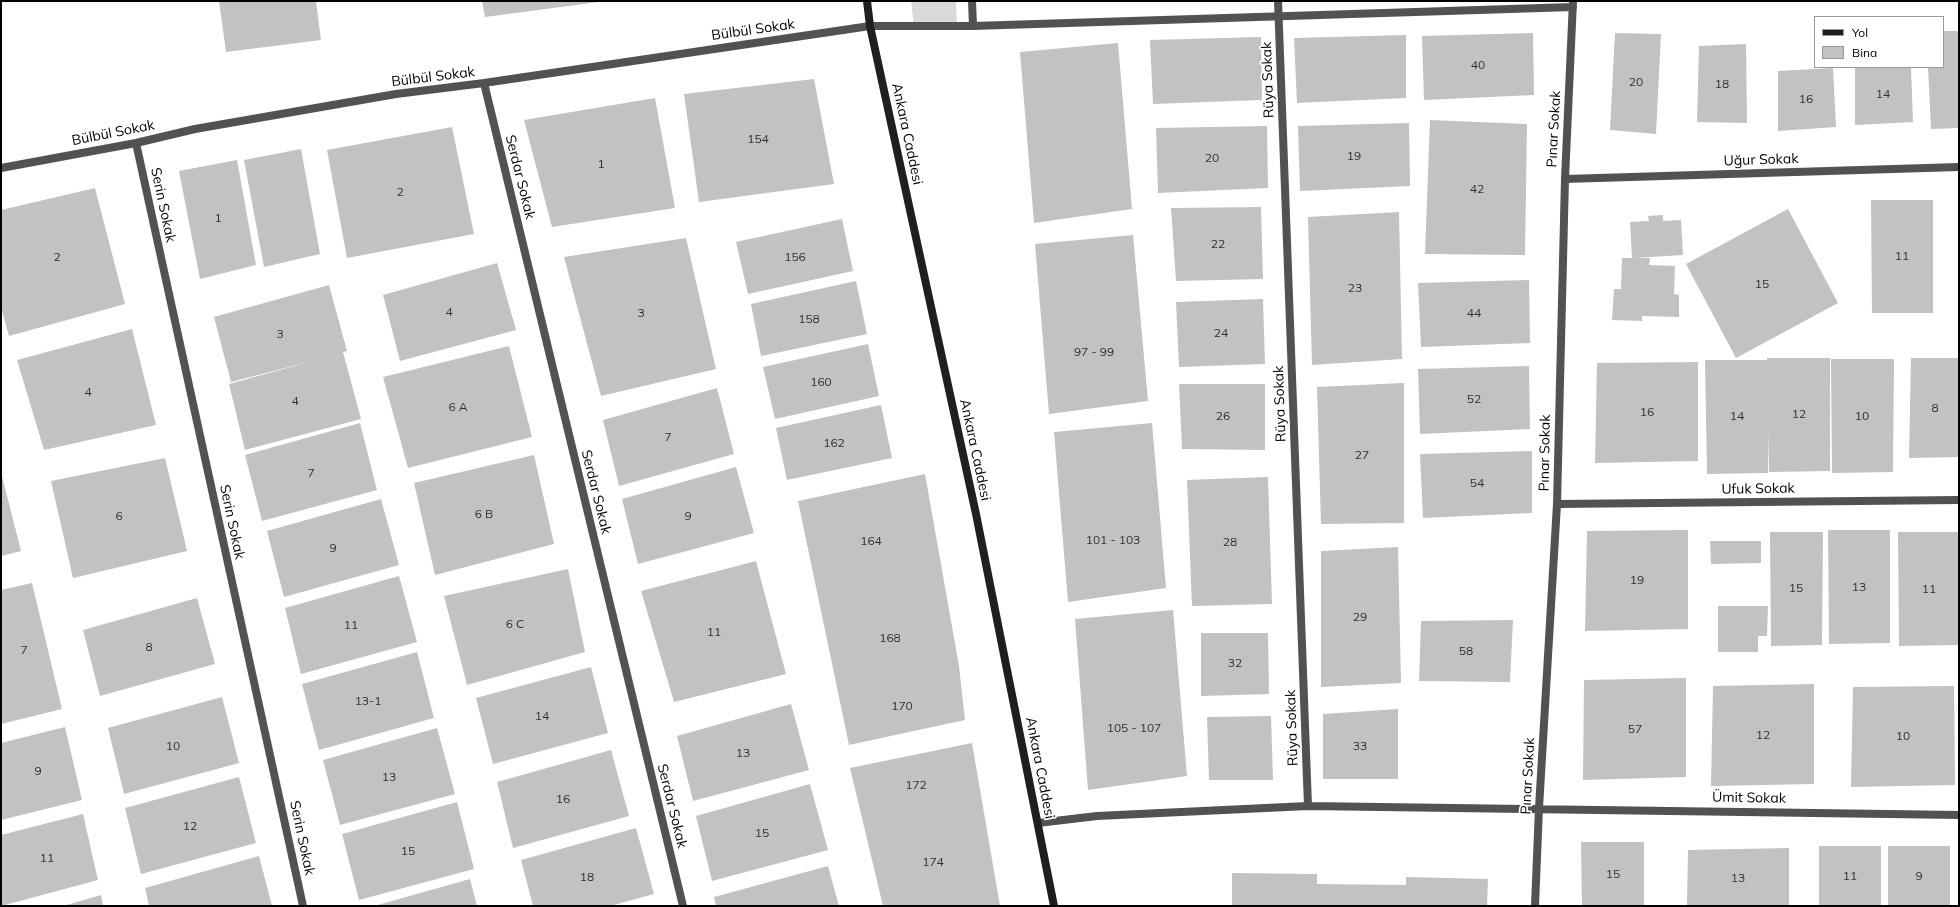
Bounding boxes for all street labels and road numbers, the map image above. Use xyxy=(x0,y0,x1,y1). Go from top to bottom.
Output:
street label: Bülbül Sokak xyxy=(710,16,796,44)
street label: Rüya Sokak xyxy=(1258,41,1278,119)
street label: Bülbül Sokak xyxy=(390,64,476,90)
street label: Ankara Caddesi xyxy=(888,82,926,186)
street label: Pınar Sokak xyxy=(1544,90,1564,168)
street label: Bülbül Sokak xyxy=(70,117,156,149)
street label: Serdar Sokak xyxy=(501,133,539,221)
street label: Uğur Sokak xyxy=(1723,150,1799,170)
street label: Serin Sokak xyxy=(147,166,179,244)
street label: Rüya Sokak xyxy=(1270,365,1290,443)
street label: Ankara Caddesi xyxy=(956,398,994,502)
street label: Pınar Sokak xyxy=(1536,414,1554,492)
street label: Serdar Sokak xyxy=(577,448,615,536)
street label: Ufuk Sokak xyxy=(1721,480,1795,498)
street label: Serin Sokak xyxy=(216,483,248,561)
street label: Rüya Sokak xyxy=(1282,689,1302,767)
street label: Ankara Caddesi xyxy=(1022,716,1058,820)
street label: Pınar Sokak xyxy=(1518,737,1538,815)
street label: Serdar Sokak xyxy=(653,762,691,850)
street label: Ümit Sokak xyxy=(1712,789,1786,807)
street label: Serin Sokak xyxy=(286,799,318,877)

